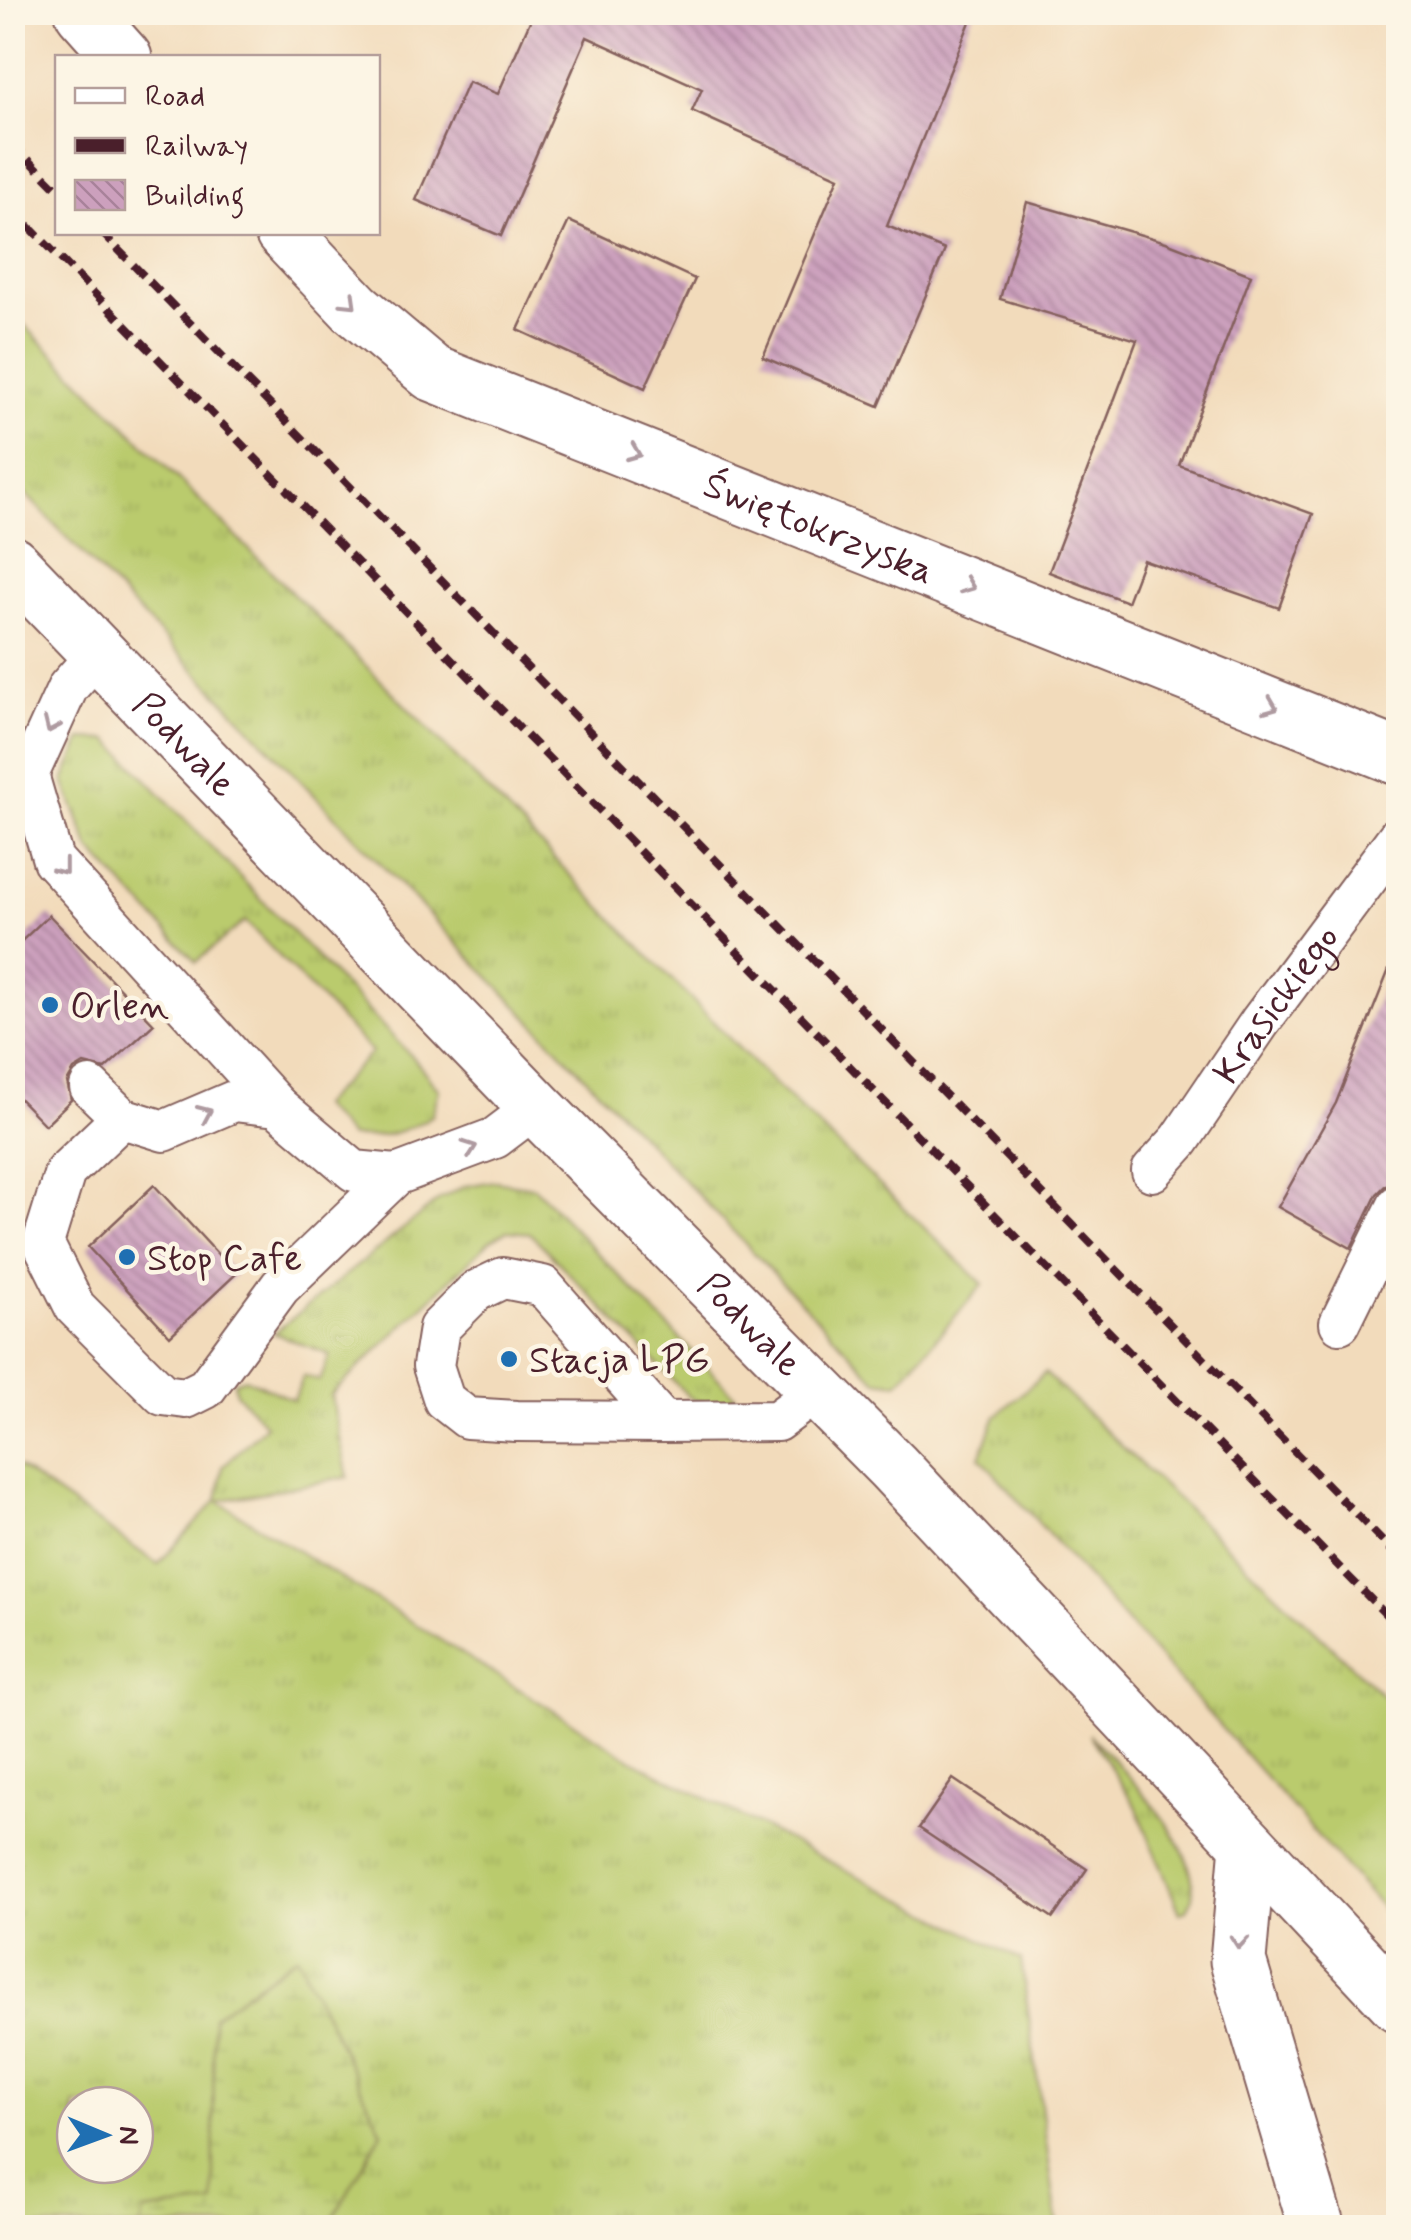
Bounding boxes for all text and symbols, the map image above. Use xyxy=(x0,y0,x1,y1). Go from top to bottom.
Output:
legend xyxy=(55,55,380,235)
text: Road xyxy=(145,77,205,116)
text: Railway xyxy=(145,127,248,166)
text: Building xyxy=(145,177,244,219)
one-way arrow xyxy=(339,291,357,309)
one-way arrow xyxy=(624,441,642,461)
street label: Świętokrzyska xyxy=(696,461,941,597)
one-way arrow xyxy=(959,574,976,594)
street label: Podwale xyxy=(121,682,246,809)
one-way arrow xyxy=(1261,694,1278,714)
one-way arrow xyxy=(43,716,63,734)
one-way arrow xyxy=(50,857,67,875)
street label: Krasickiego xyxy=(1203,916,1351,1094)
place label: Orlen xyxy=(70,983,169,1032)
marker: Orlen xyxy=(39,994,61,1016)
one-way arrow xyxy=(195,1105,213,1125)
one-way arrow xyxy=(460,1140,478,1160)
place label: Stop Cafe xyxy=(147,1235,302,1284)
marker: Stop Cafe xyxy=(116,1246,138,1268)
street label: Podwale xyxy=(686,1262,812,1389)
place label: Stacja LPG xyxy=(529,1337,709,1386)
marker: Stacja LPG xyxy=(498,1348,520,1370)
one-way arrow xyxy=(1229,1934,1251,1950)
north arrow xyxy=(55,2085,155,2185)
text: N xyxy=(109,2126,146,2145)

